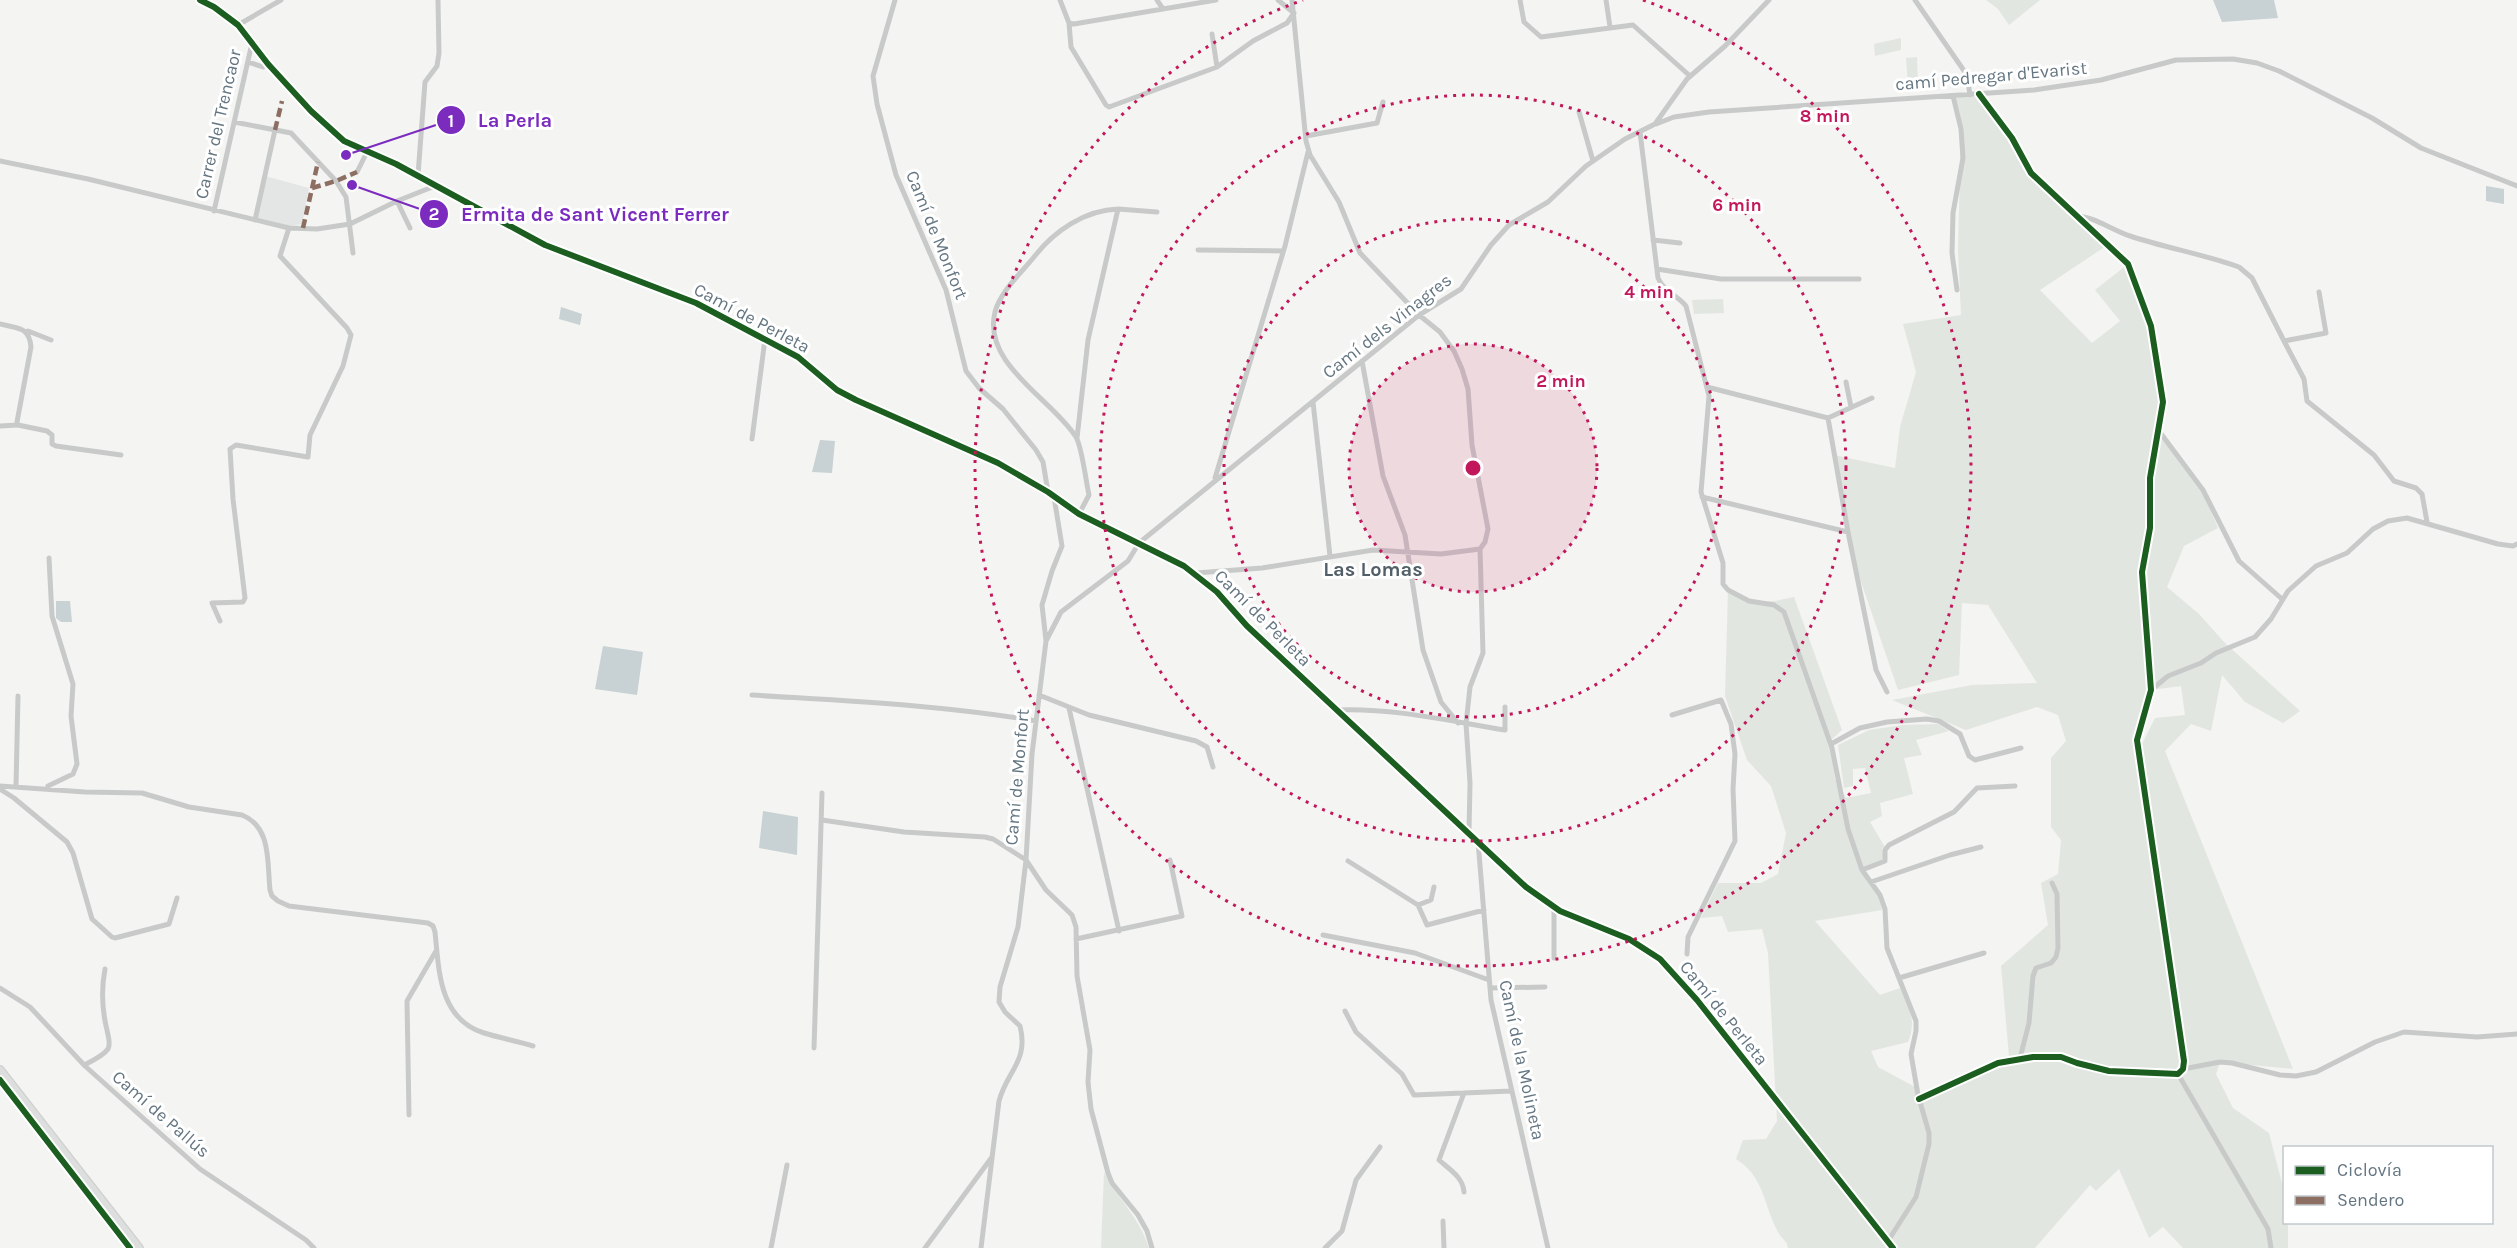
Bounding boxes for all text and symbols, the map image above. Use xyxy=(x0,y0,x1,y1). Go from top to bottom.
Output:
street label: Carrer del Trencaor xyxy=(190,46,246,201)
street label: camí Pedregar d'Evarist xyxy=(1894,57,2088,95)
callout: La Perla xyxy=(436,101,565,139)
text: 8 min xyxy=(1800,105,1850,127)
text: La Perla xyxy=(478,109,552,132)
text: 1 xyxy=(448,110,454,132)
street label: Camí de Monfort xyxy=(901,167,973,303)
text: 6 min xyxy=(1712,194,1762,216)
callout: Ermita de Sant Vicent Ferrer xyxy=(419,195,740,233)
text: 2 xyxy=(429,203,439,225)
text: Ermita de Sant Vicent Ferrer xyxy=(461,203,729,226)
street label: Camí dels Vinagres xyxy=(1318,269,1456,383)
street label: Camí de Perleta xyxy=(690,278,814,358)
text: 4 min xyxy=(1624,281,1674,303)
text: 2 min xyxy=(1536,370,1586,392)
centre of rings xyxy=(1463,458,1483,478)
district label: Las Lomas xyxy=(1323,558,1423,581)
street label: Camí de Perleta xyxy=(1210,565,1316,671)
street label: Camí de Monfort xyxy=(1000,708,1034,846)
street label: Camí de Perleta xyxy=(1675,956,1773,1070)
street label: Camí de la Molineta xyxy=(1494,978,1550,1142)
street label: Camí de Pallús xyxy=(108,1066,214,1162)
legend xyxy=(2283,1146,2493,1224)
text: Ciclovía xyxy=(2337,1159,2402,1181)
text: Sendero xyxy=(2337,1189,2404,1211)

